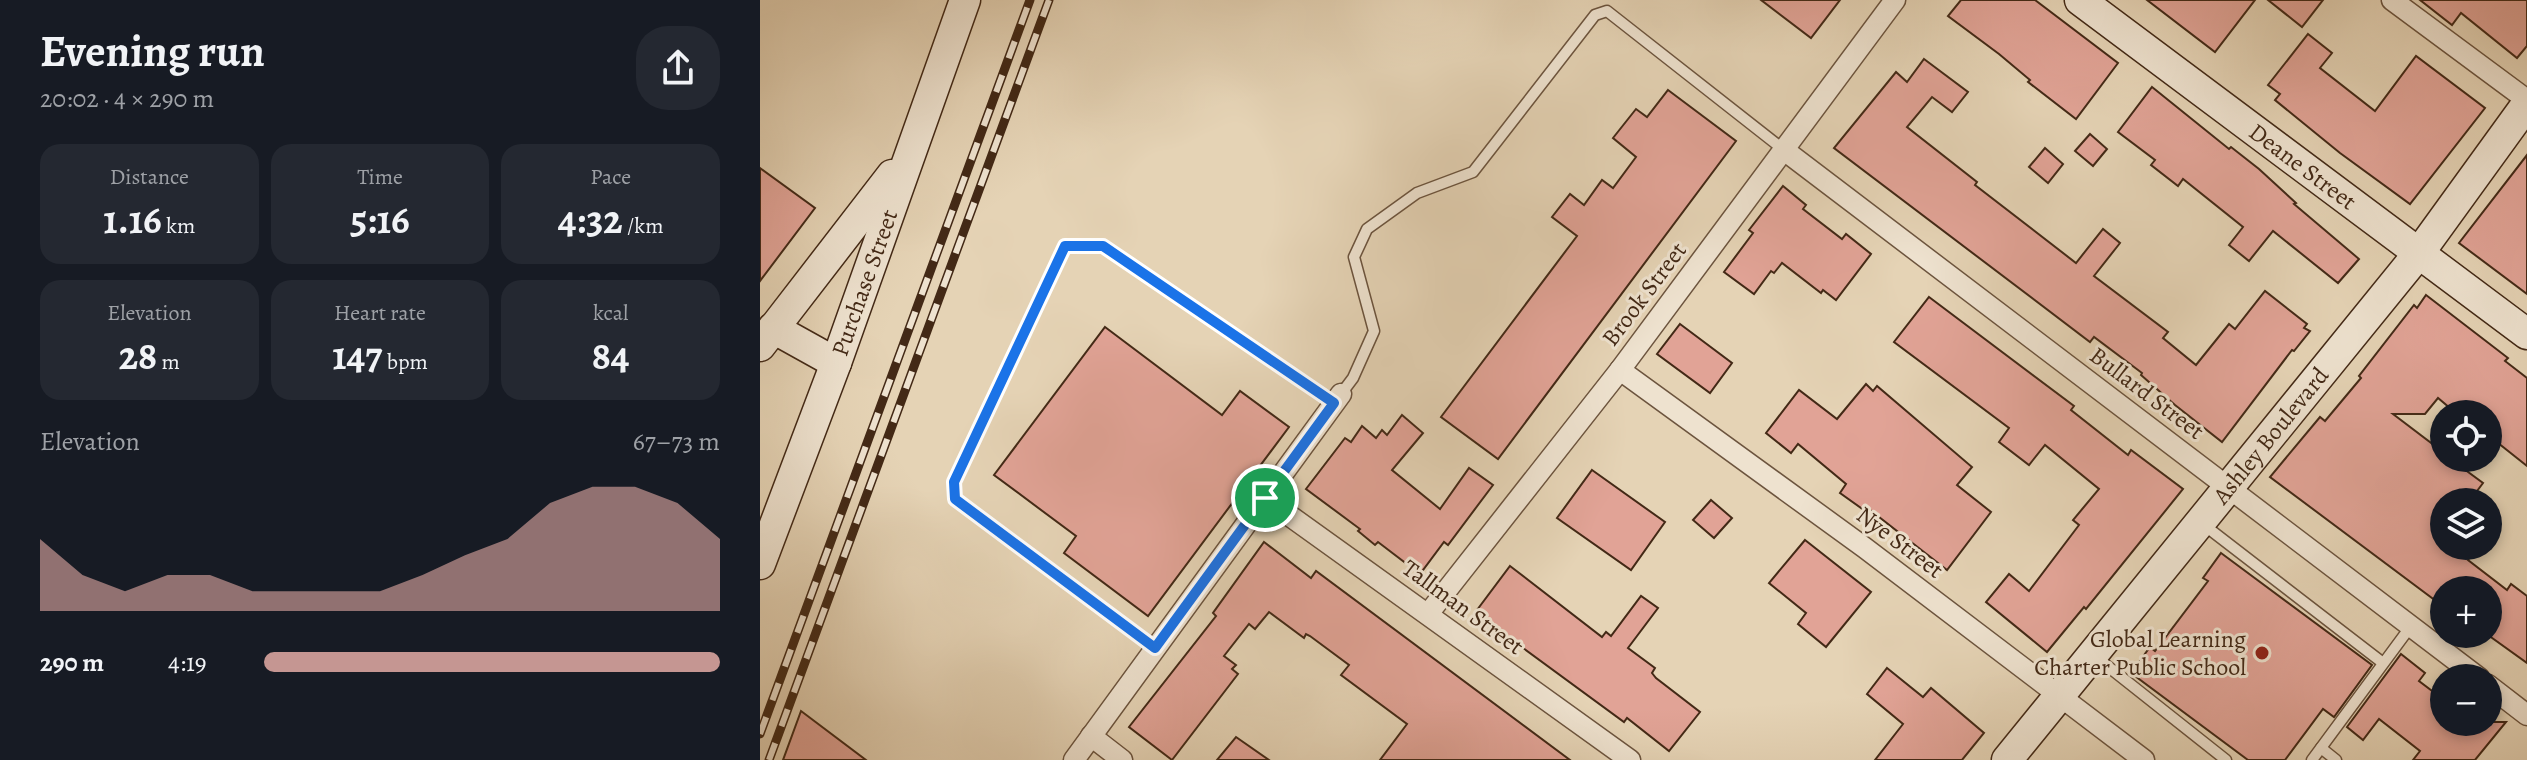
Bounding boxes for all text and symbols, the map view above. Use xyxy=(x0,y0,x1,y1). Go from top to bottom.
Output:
text: Evening run xyxy=(40,21,265,81)
button: share xyxy=(636,26,720,110)
text: 20:02 · 4 × 290 m xyxy=(40,81,214,116)
street label: Deane Street xyxy=(2242,116,2363,217)
text: Distance xyxy=(110,162,189,192)
text: Time xyxy=(357,162,403,192)
text: Pace xyxy=(590,162,631,192)
text: 1.16 xyxy=(103,192,162,247)
text: 5:16 xyxy=(350,192,410,247)
text: 4:32 xyxy=(558,192,623,247)
street label: Purchase Street xyxy=(824,205,905,361)
text: km xyxy=(162,211,195,241)
text: /km xyxy=(623,211,664,241)
street label: Brook Street xyxy=(1594,235,1694,353)
text: Elevation xyxy=(107,298,192,328)
text: Heart rate xyxy=(334,298,426,328)
text: kcal xyxy=(593,298,628,328)
text: 28 xyxy=(119,328,157,383)
text: 147 xyxy=(332,328,382,383)
text: 84 xyxy=(592,328,630,383)
street label: Bullard Street xyxy=(2083,339,2211,447)
text: m xyxy=(157,347,180,377)
text: bpm xyxy=(382,347,428,377)
street label: Ashley Boulevard xyxy=(2205,360,2336,512)
map controls xyxy=(2430,400,2502,736)
button: locate xyxy=(2430,400,2502,472)
text: Elevation xyxy=(40,424,140,459)
text: 67–73 m xyxy=(633,424,720,459)
pin xyxy=(1231,464,1299,532)
icon: arrive xyxy=(1243,476,1287,520)
button: layers xyxy=(2430,488,2502,560)
street label: Nye Street xyxy=(1850,499,1950,585)
street label: Tallman Street xyxy=(1396,552,1530,662)
button: + xyxy=(2430,576,2502,648)
place label: Global Learning Charter Public School xyxy=(2034,623,2246,683)
marker: Global Learning Charter Public School xyxy=(2253,644,2271,662)
text: 290 m xyxy=(40,645,104,680)
text: 4:19 xyxy=(168,645,207,680)
button: − xyxy=(2430,664,2502,736)

